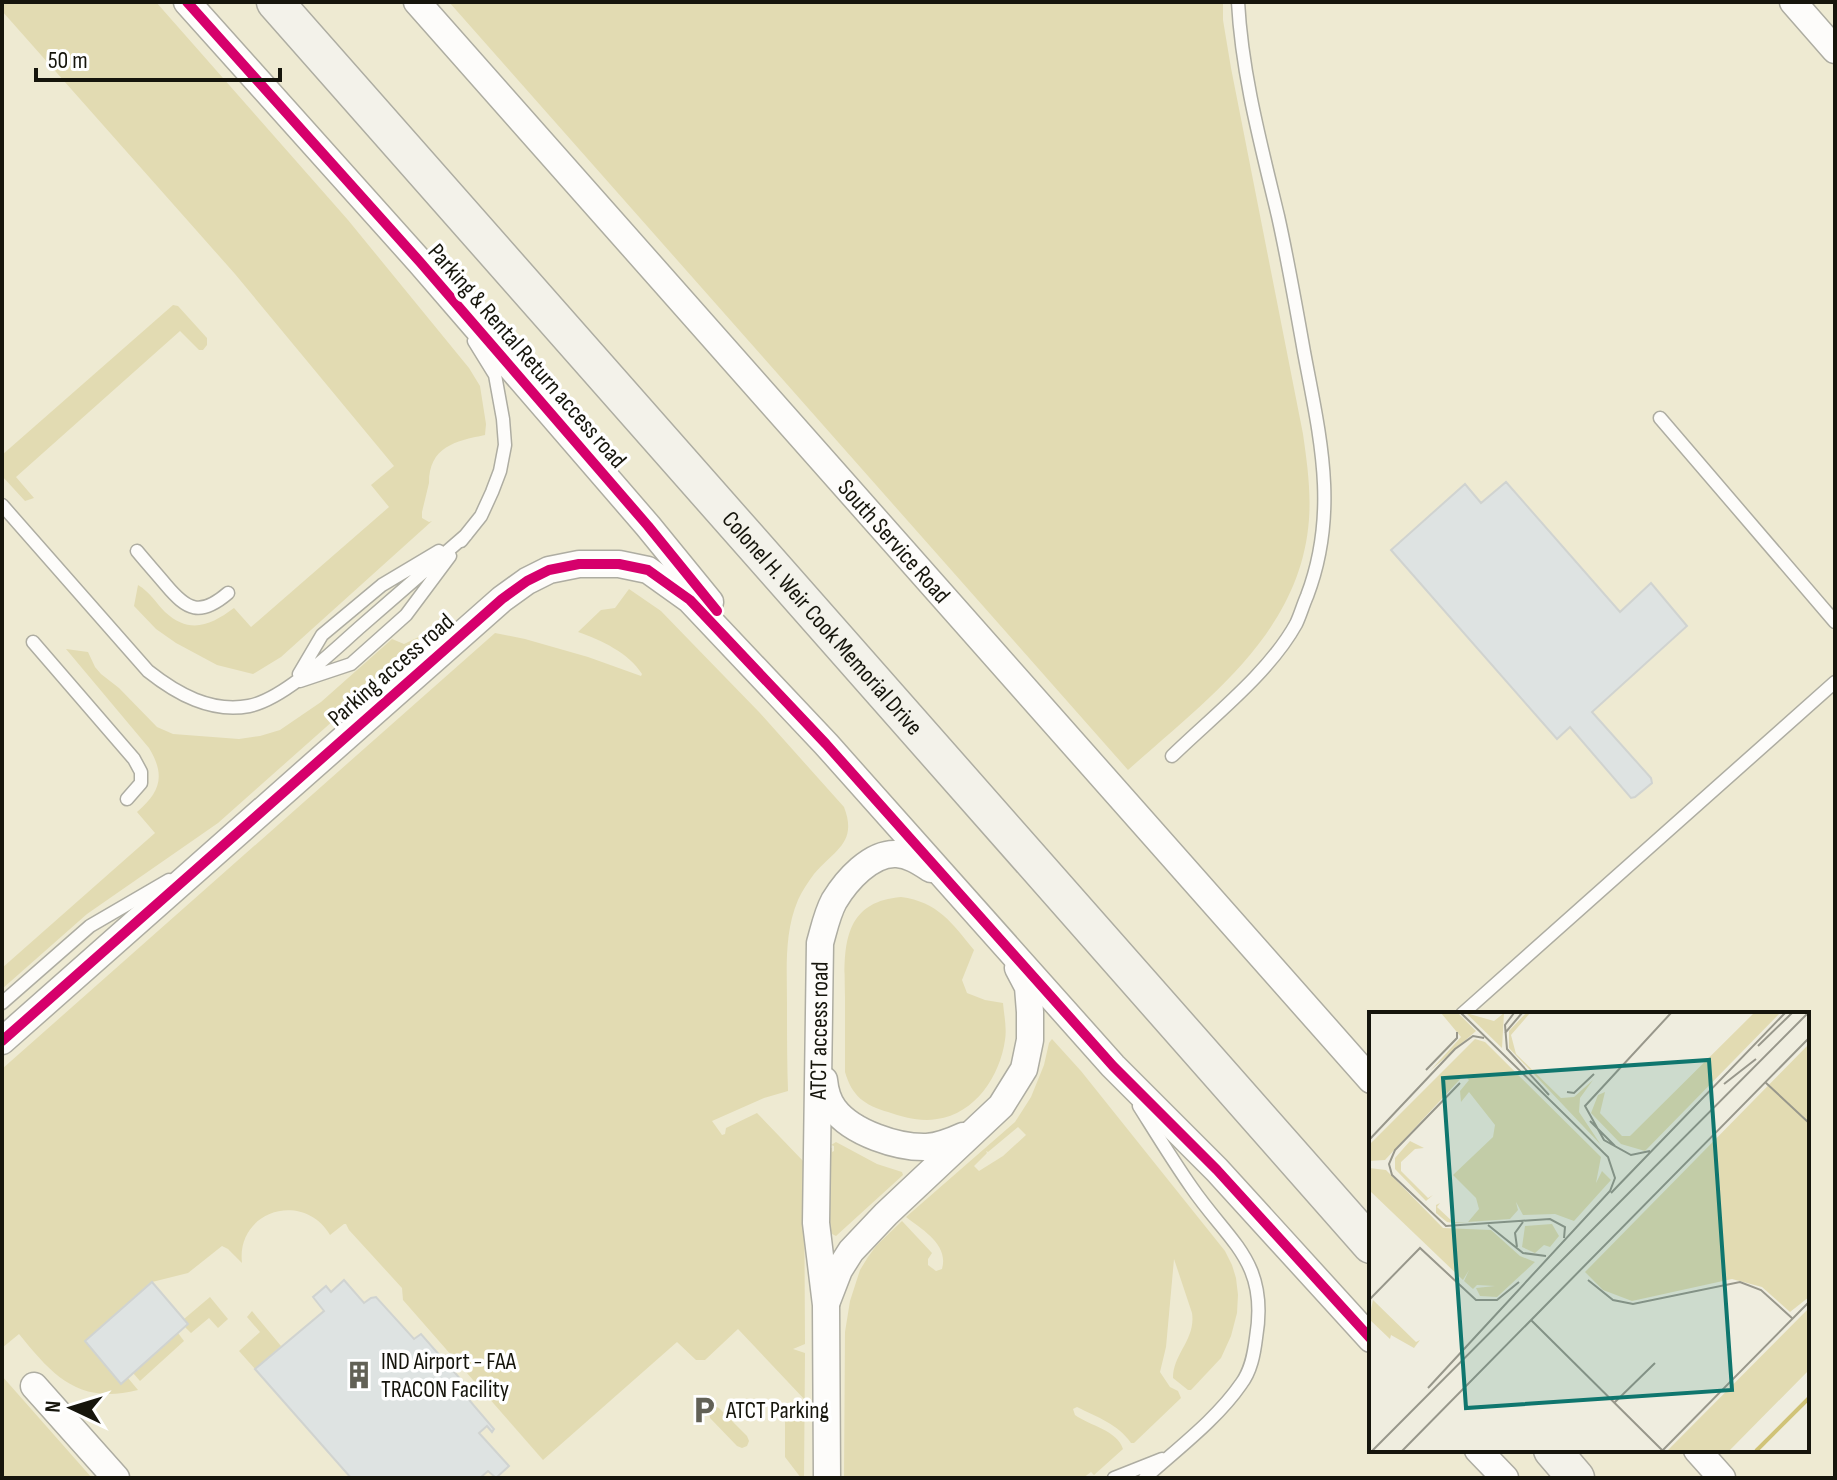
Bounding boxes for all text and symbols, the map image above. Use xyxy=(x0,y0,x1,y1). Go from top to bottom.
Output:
scale bar xyxy=(36,32,280,82)
text: 50 m xyxy=(48,46,88,75)
street label: Parking & Rental Return access road xyxy=(422,238,632,474)
street label: South Service Road xyxy=(832,473,957,609)
street label: Colonel H. Weir Cook Memorial Drive xyxy=(716,505,929,741)
street label: Parking access road xyxy=(322,607,460,733)
street label: ATCT access road xyxy=(803,961,834,1101)
inset map xyxy=(1369,1012,1809,1452)
place label: IND Airport - FAA TRACON Facility xyxy=(381,1347,517,1404)
building icon: IND Airport - FAA TRACON Facility xyxy=(344,1360,374,1390)
north arrow xyxy=(32,1368,112,1448)
parking icon: ATCT Parking xyxy=(689,1395,719,1425)
place label: ATCT Parking xyxy=(725,1396,829,1425)
text: N xyxy=(40,1400,67,1414)

